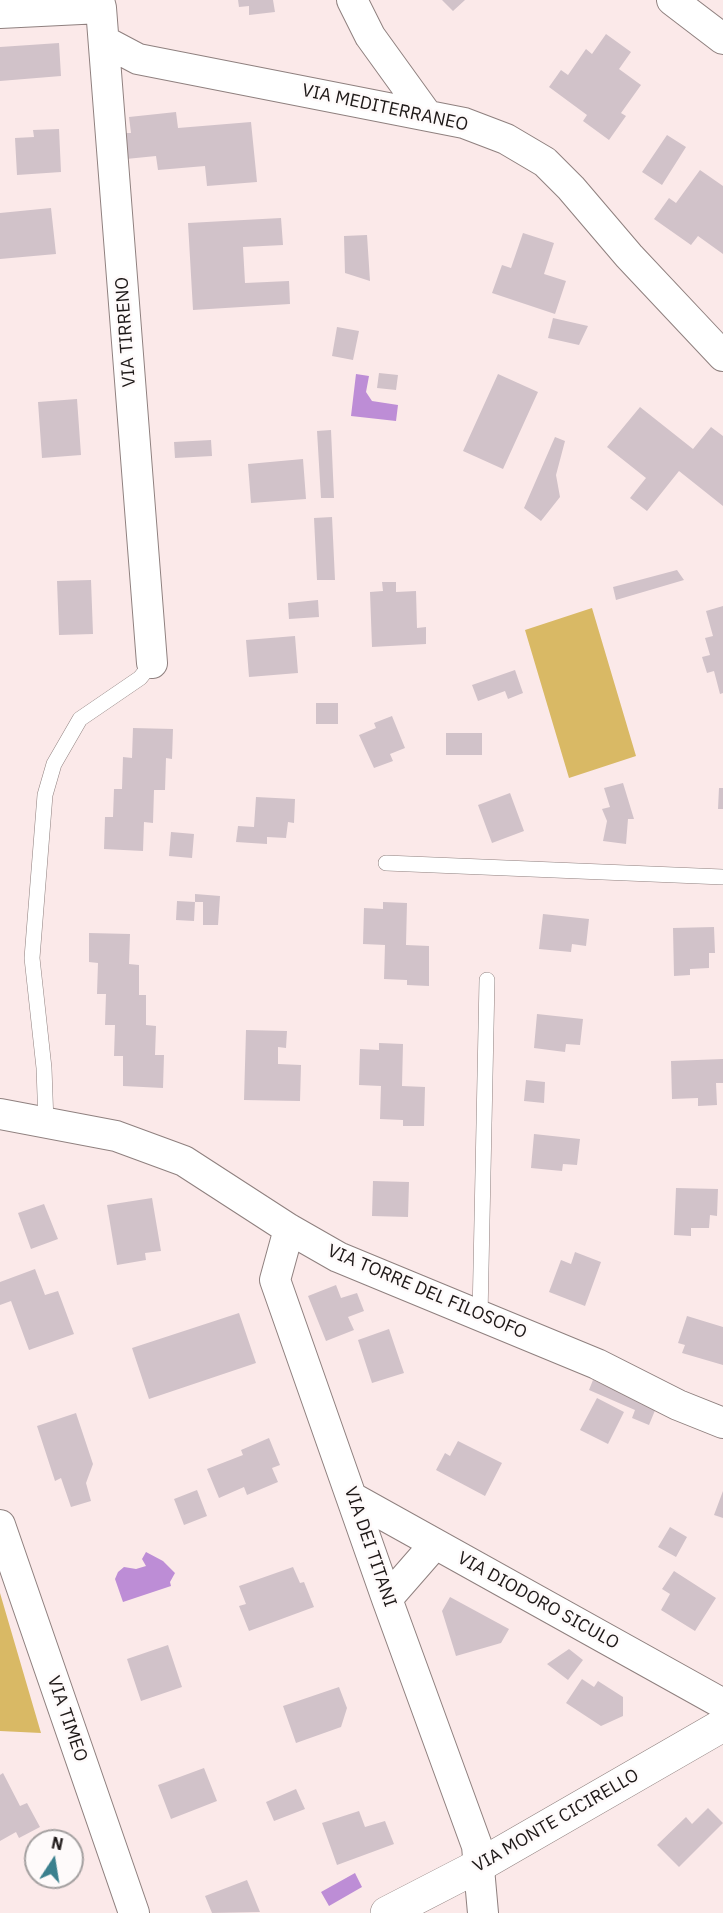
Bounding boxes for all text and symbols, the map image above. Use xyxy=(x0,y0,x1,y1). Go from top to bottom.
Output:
street label: VIA MEDITERRANEO xyxy=(300,80,470,136)
street label: VIA TIRRENO xyxy=(111,276,141,388)
street label: VIA TORRE DEL FILOSOFO xyxy=(324,1240,530,1344)
street label: VIA DEI TITANI xyxy=(339,1484,401,1610)
street label: VIA DIODORO SICULO xyxy=(453,1548,623,1654)
street label: VIA TIMEO xyxy=(42,1673,92,1765)
street label: VIA MONTE CICIRELLO xyxy=(469,1765,643,1877)
north arrow xyxy=(24,1829,84,1889)
text: N xyxy=(50,1832,65,1854)

